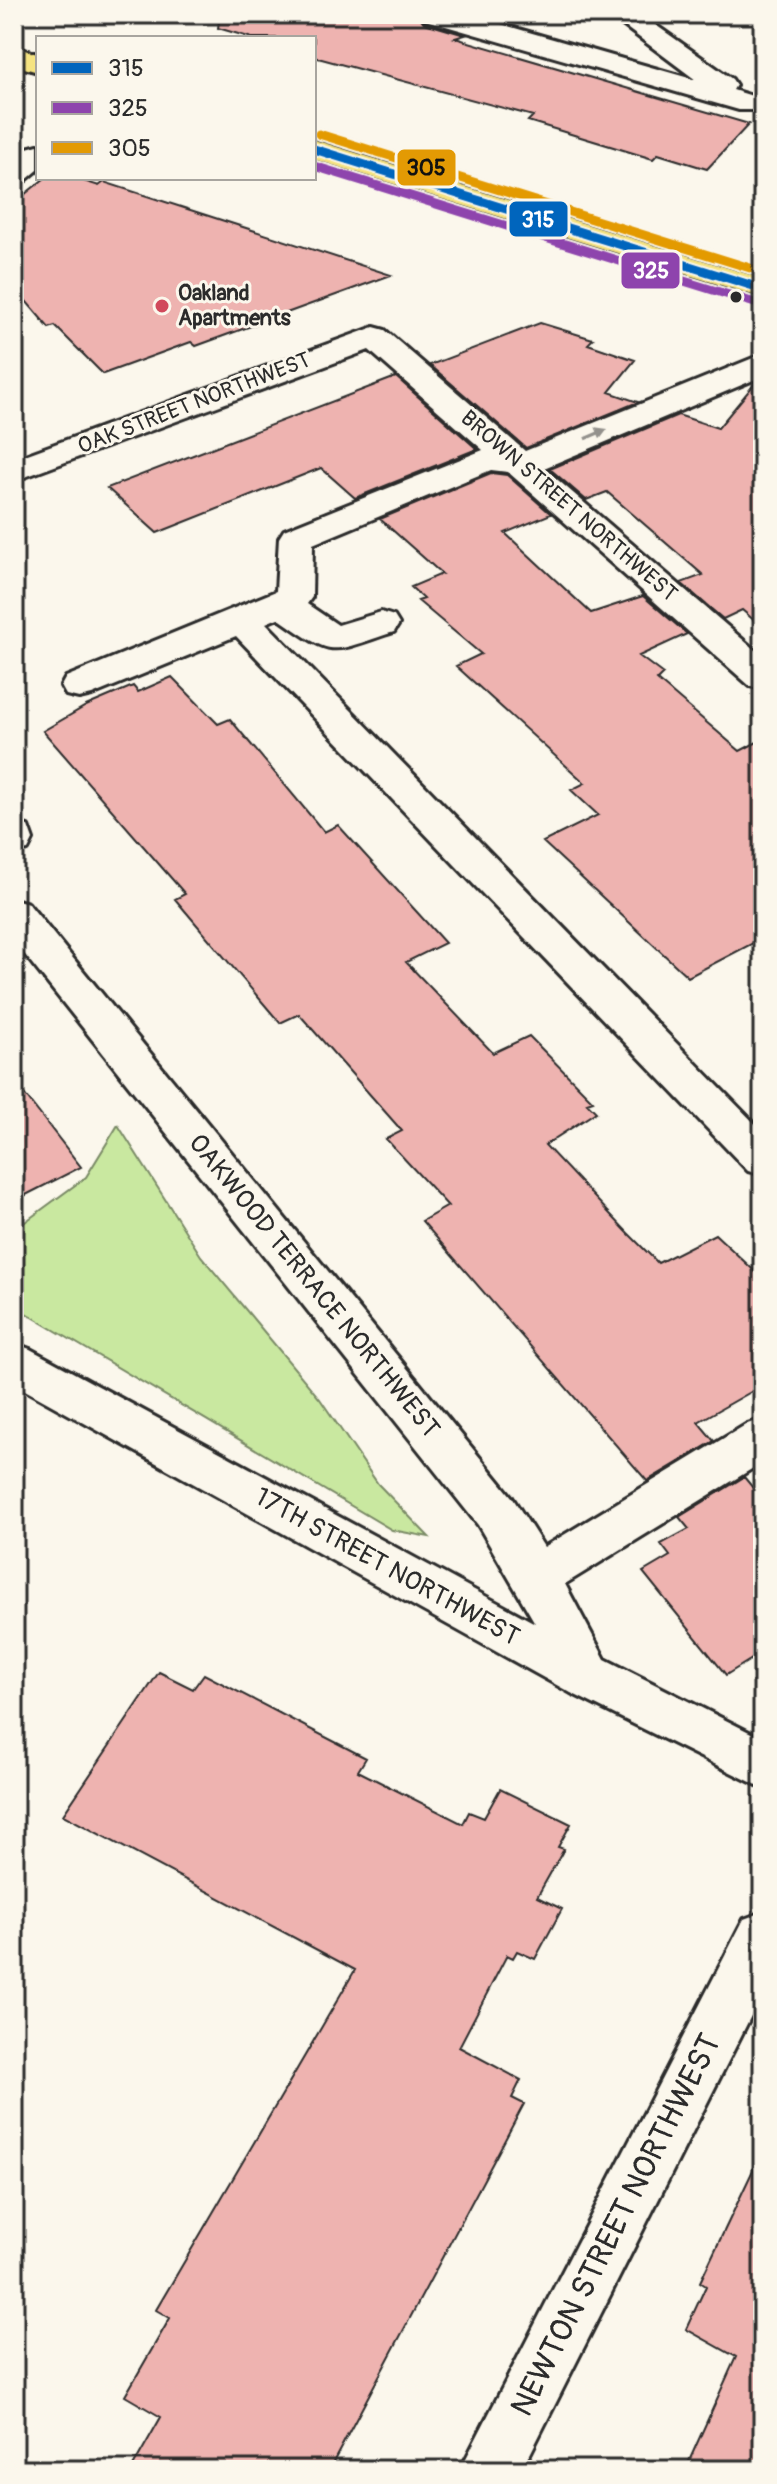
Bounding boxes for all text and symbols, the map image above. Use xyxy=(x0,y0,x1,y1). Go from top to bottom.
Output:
legend xyxy=(36,36,316,180)
text: 315 xyxy=(108,54,144,83)
text: 325 xyxy=(108,94,148,123)
text: 305 xyxy=(108,134,151,163)
line badge: 305 xyxy=(396,148,457,187)
text: 305 xyxy=(406,154,446,182)
line badge: 315 xyxy=(508,200,569,238)
text: 315 xyxy=(522,206,554,234)
line badge: 325 xyxy=(620,251,681,290)
text: 325 xyxy=(633,257,669,285)
place label: Oakland Apartments xyxy=(178,279,291,332)
unlabelled marker xyxy=(728,289,744,305)
marker: Oakland Apartments xyxy=(153,297,171,315)
street label: OAK STREET NORTHWEST xyxy=(74,346,314,460)
street label: BROWN STREET NORTHWEST xyxy=(455,404,683,608)
one-way arrow xyxy=(584,428,608,441)
street label: OAKWOOD TERRACE NORTHWEST xyxy=(181,1128,447,1444)
street label: 17TH STREET NORTHWEST xyxy=(249,1481,525,1653)
street label: NEWTON STREET NORTHWEST xyxy=(502,2027,730,2423)

